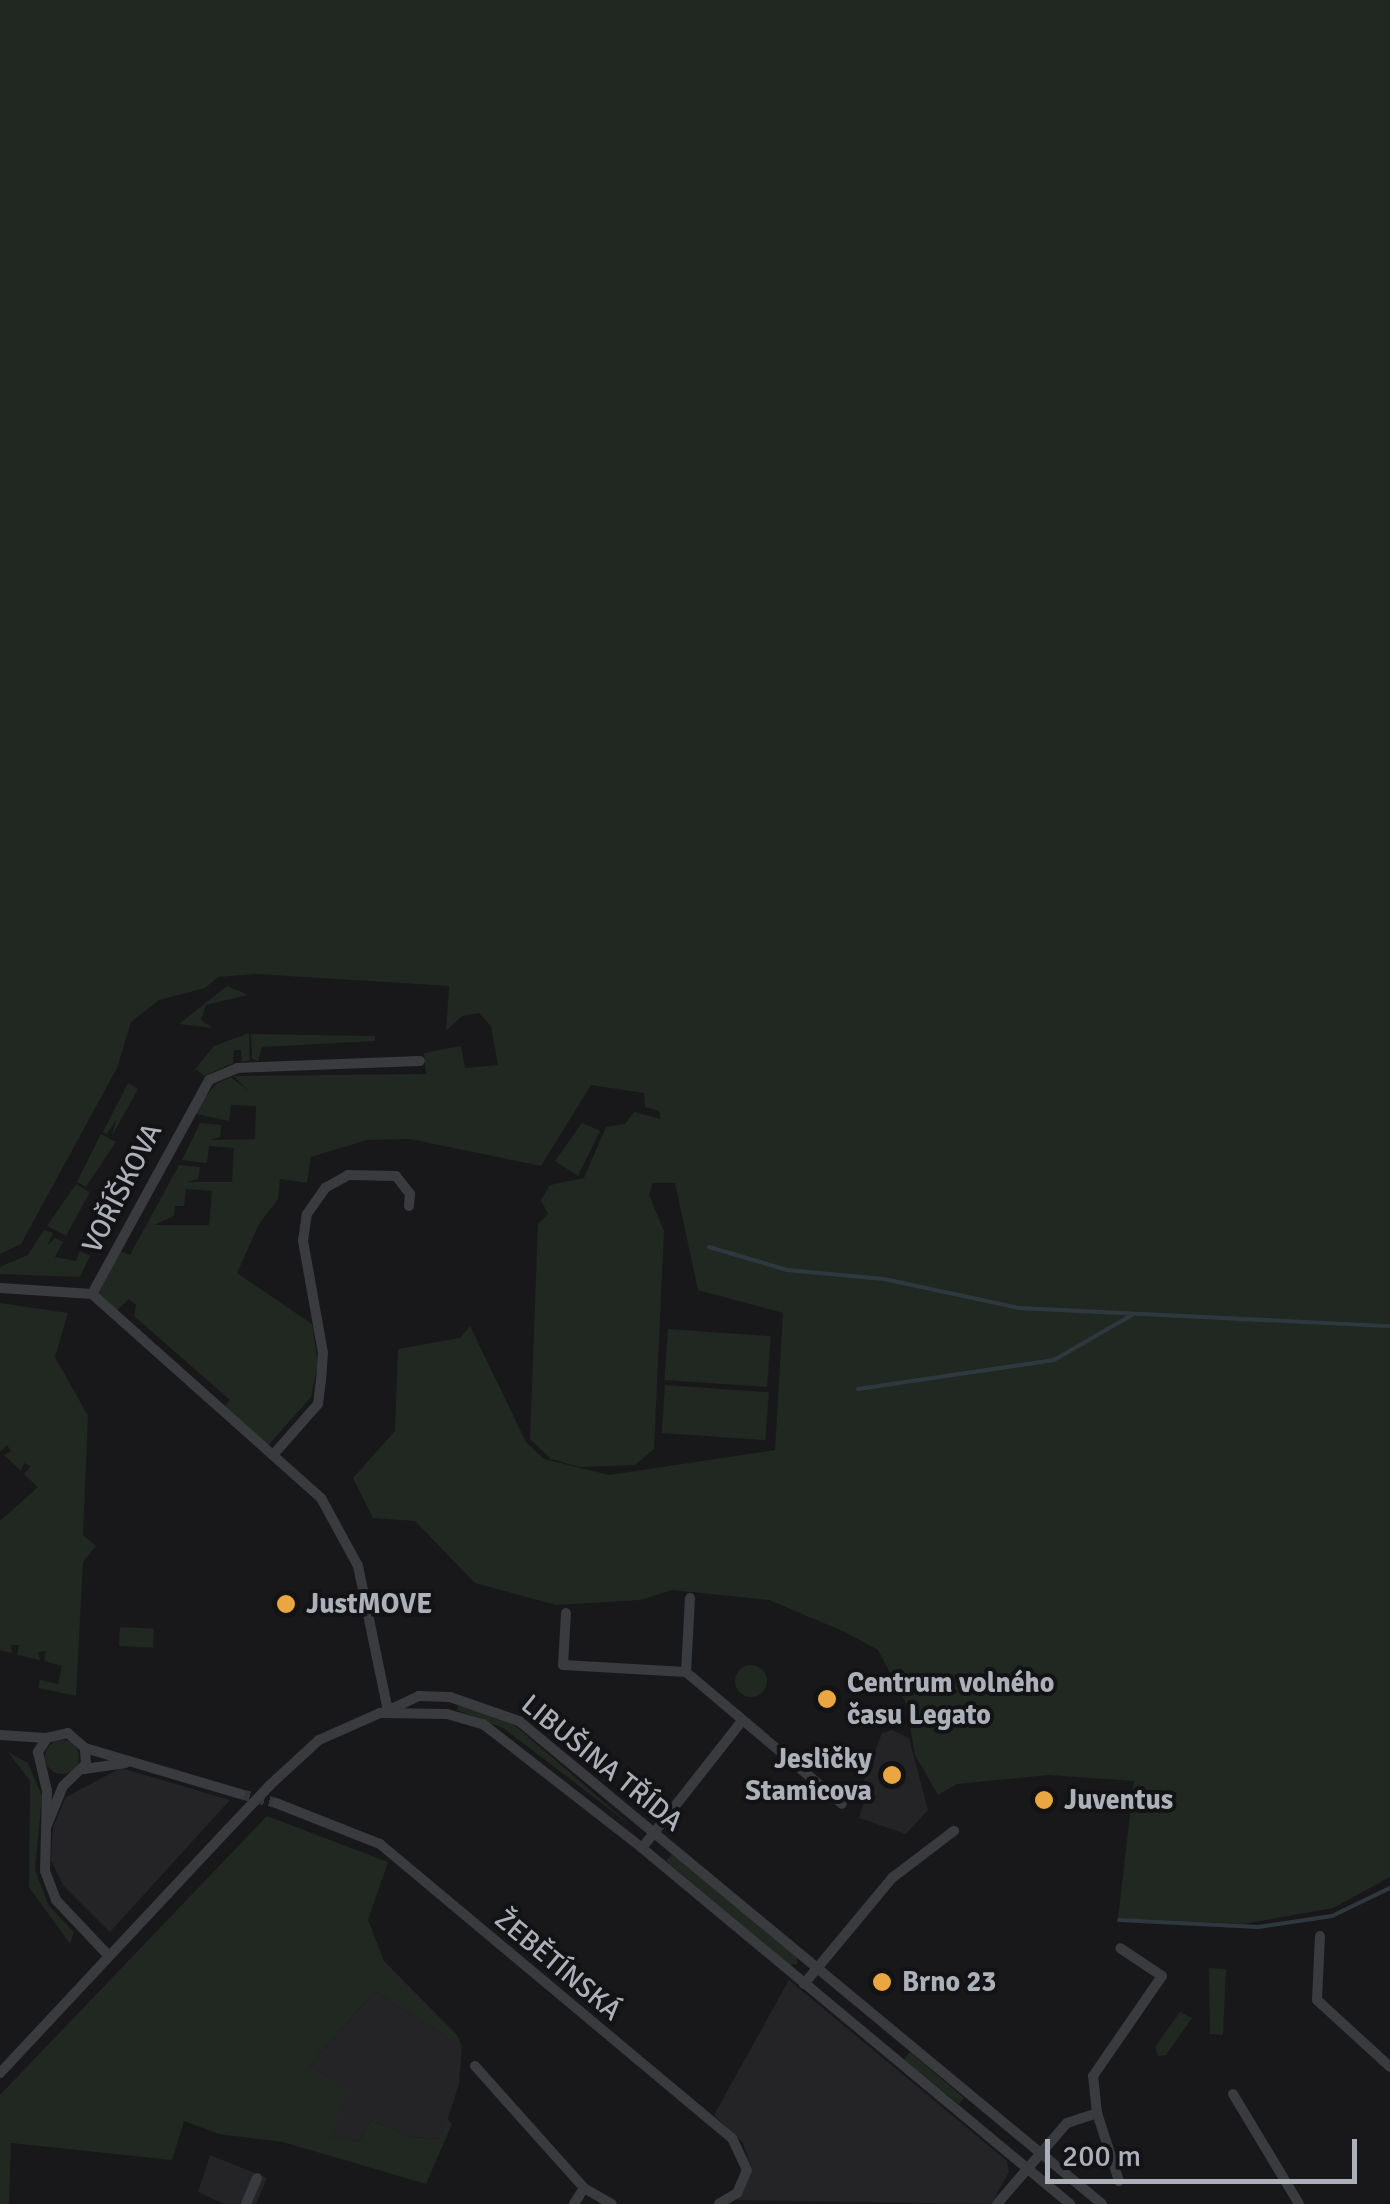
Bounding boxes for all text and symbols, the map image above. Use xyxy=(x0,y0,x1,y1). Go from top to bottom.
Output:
street label: VOŘÍŠKOVA xyxy=(75,1118,169,1258)
place label: JustMOVE xyxy=(306,1587,432,1621)
marker: JustMOVE xyxy=(275,1593,297,1615)
place label: Centrum volného času Legato xyxy=(847,1666,1054,1732)
street label: LIBUŠINA TŘÍDA xyxy=(514,1688,690,1838)
marker: Centrum volného času Legato xyxy=(816,1688,838,1710)
place label: Jesličky Stamicova xyxy=(745,1742,872,1808)
marker: Jesličky Stamicova xyxy=(881,1764,903,1786)
place label: Juventus xyxy=(1064,1783,1173,1817)
marker: Juventus xyxy=(1033,1789,1055,1811)
street label: ŽEBĚTÍNSKÁ xyxy=(488,1902,628,2028)
place label: Brno 23 xyxy=(902,1965,996,1999)
marker: Brno 23 xyxy=(871,1971,893,1993)
scale bar xyxy=(1050,2119,1362,2181)
text: 200 m xyxy=(1062,2138,1141,2175)

